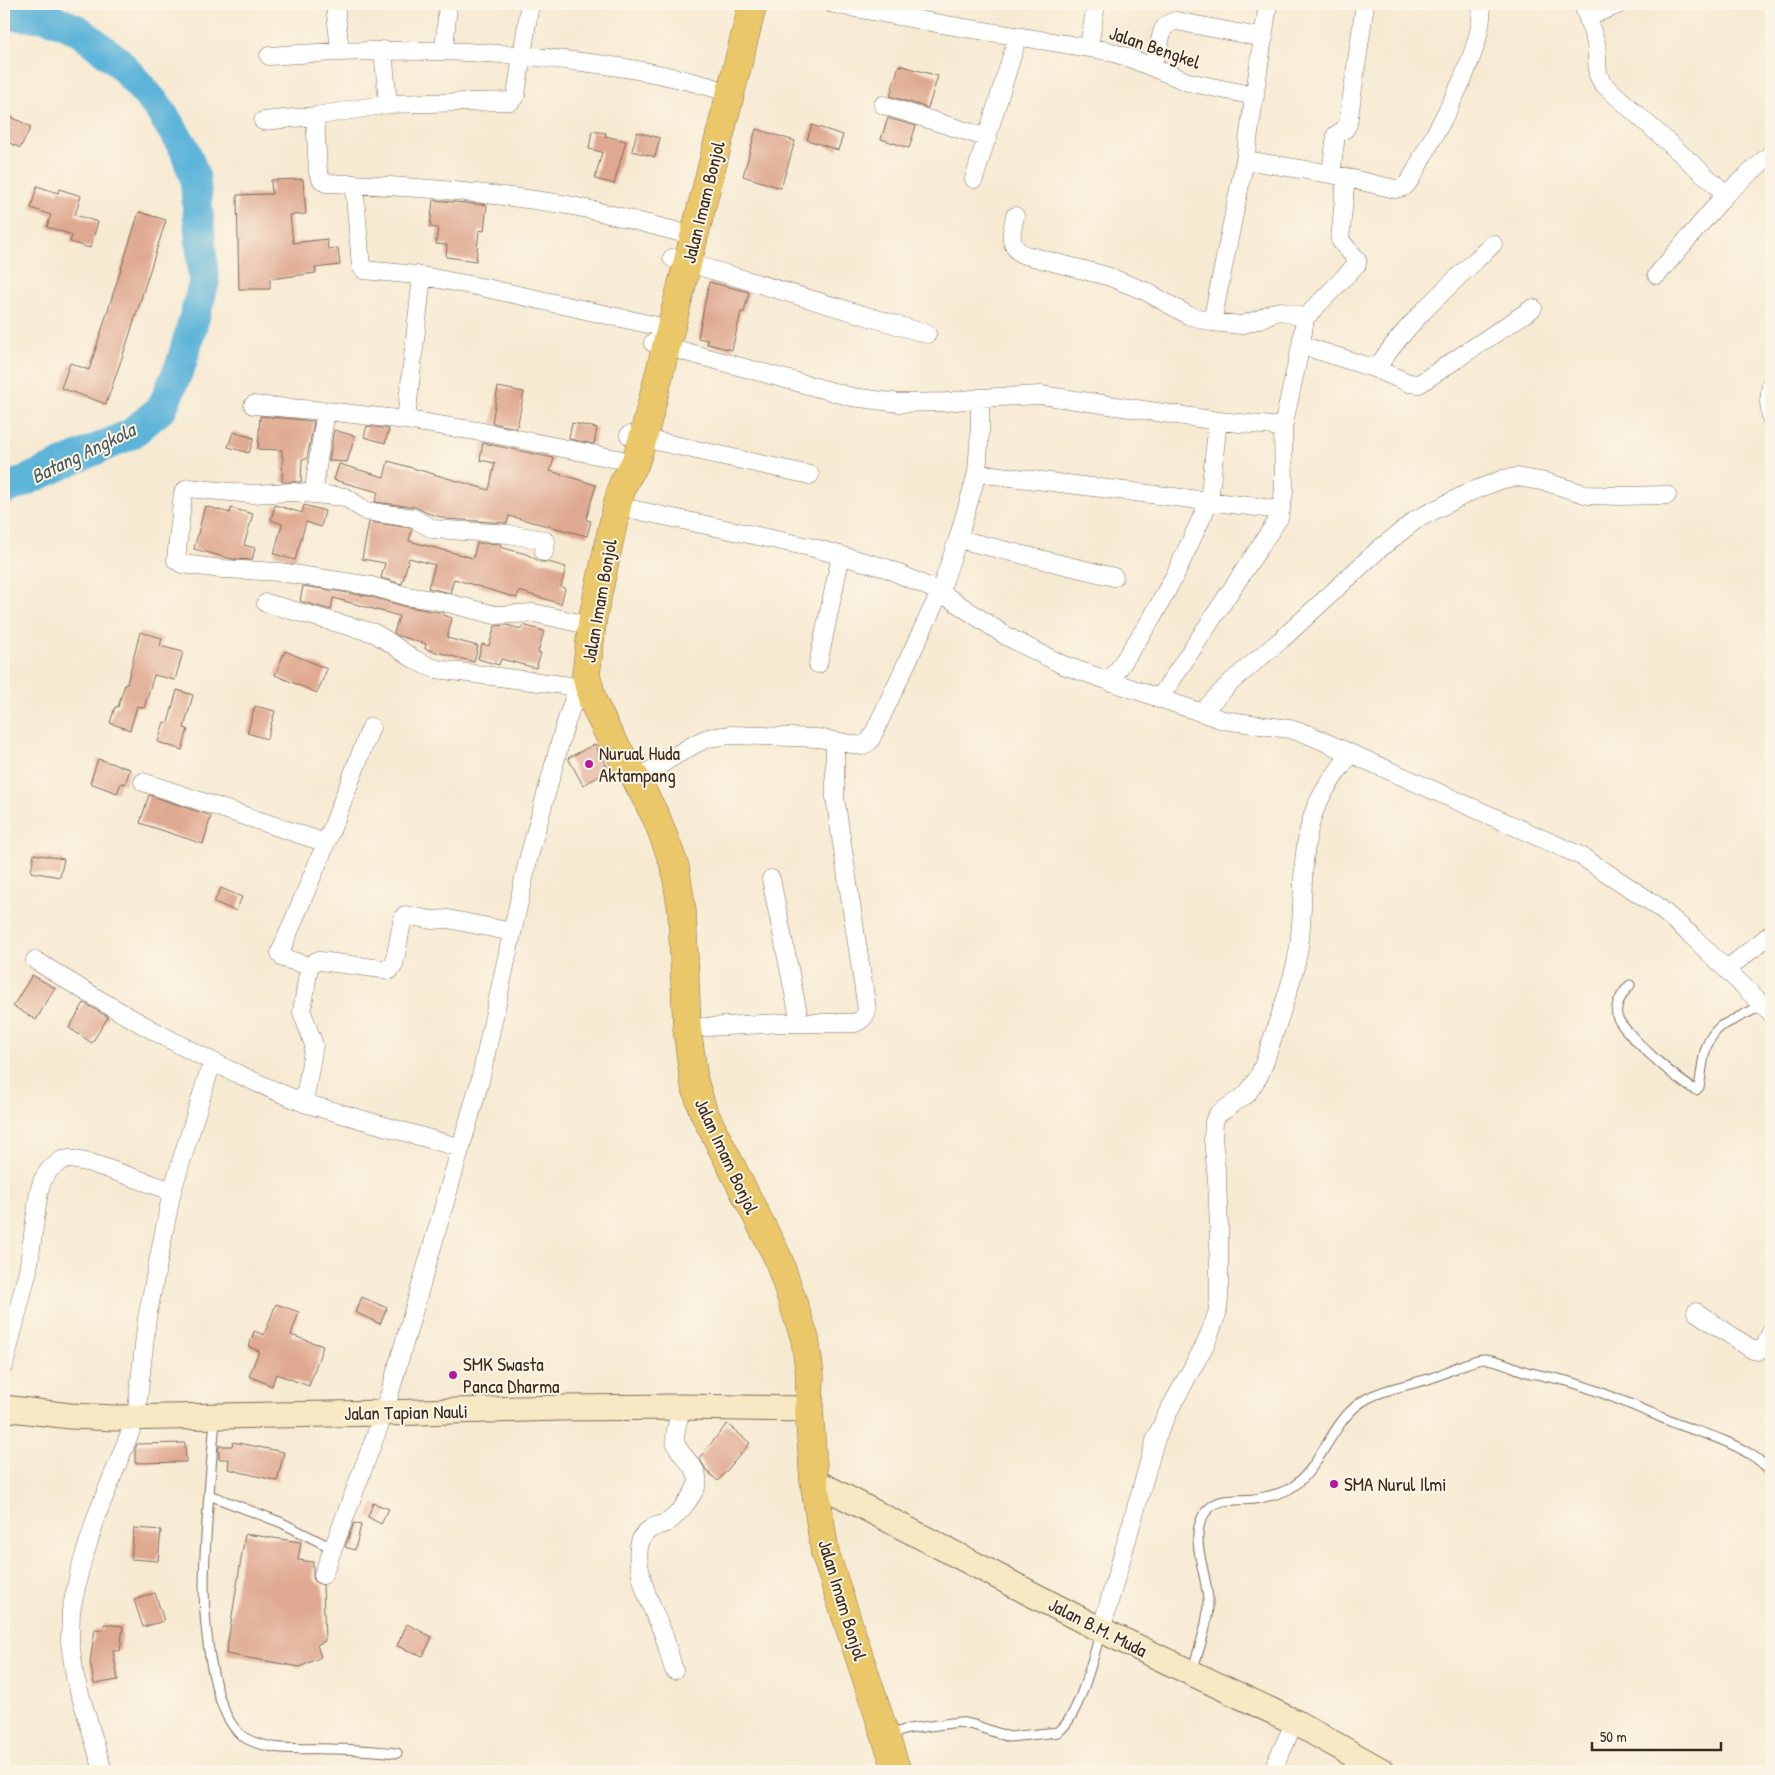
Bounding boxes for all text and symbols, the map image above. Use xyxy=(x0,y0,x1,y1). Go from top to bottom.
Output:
street label: Jalan Bengkel xyxy=(1106,19,1205,75)
street label: Jalan Imam Bonjol xyxy=(675,137,731,266)
water label: Batang Angkola xyxy=(26,415,142,490)
street label: Jalan Imam Bonjol xyxy=(575,536,623,665)
place label: Nurual Huda Aktampang xyxy=(599,740,680,788)
marker: Nurual Huda Aktampang xyxy=(583,758,595,770)
street label: Jalan Imam Bonjol xyxy=(689,1094,766,1219)
place label: SMK Swasta Panca Dharma xyxy=(463,1351,560,1399)
marker: SMK Swasta Panca Dharma xyxy=(447,1369,459,1381)
street label: Jalan Tapian Nauli xyxy=(344,1398,468,1426)
place label: SMA Nurul Ilmi xyxy=(1344,1471,1446,1497)
marker: SMA Nurul Ilmi xyxy=(1328,1478,1340,1490)
street label: Jalan Imam Bonjol xyxy=(812,1536,874,1665)
street label: Jalan B.M. Muda xyxy=(1044,1591,1152,1663)
scale bar xyxy=(1592,1720,1721,1752)
text: 50 m xyxy=(1600,1726,1627,1747)

